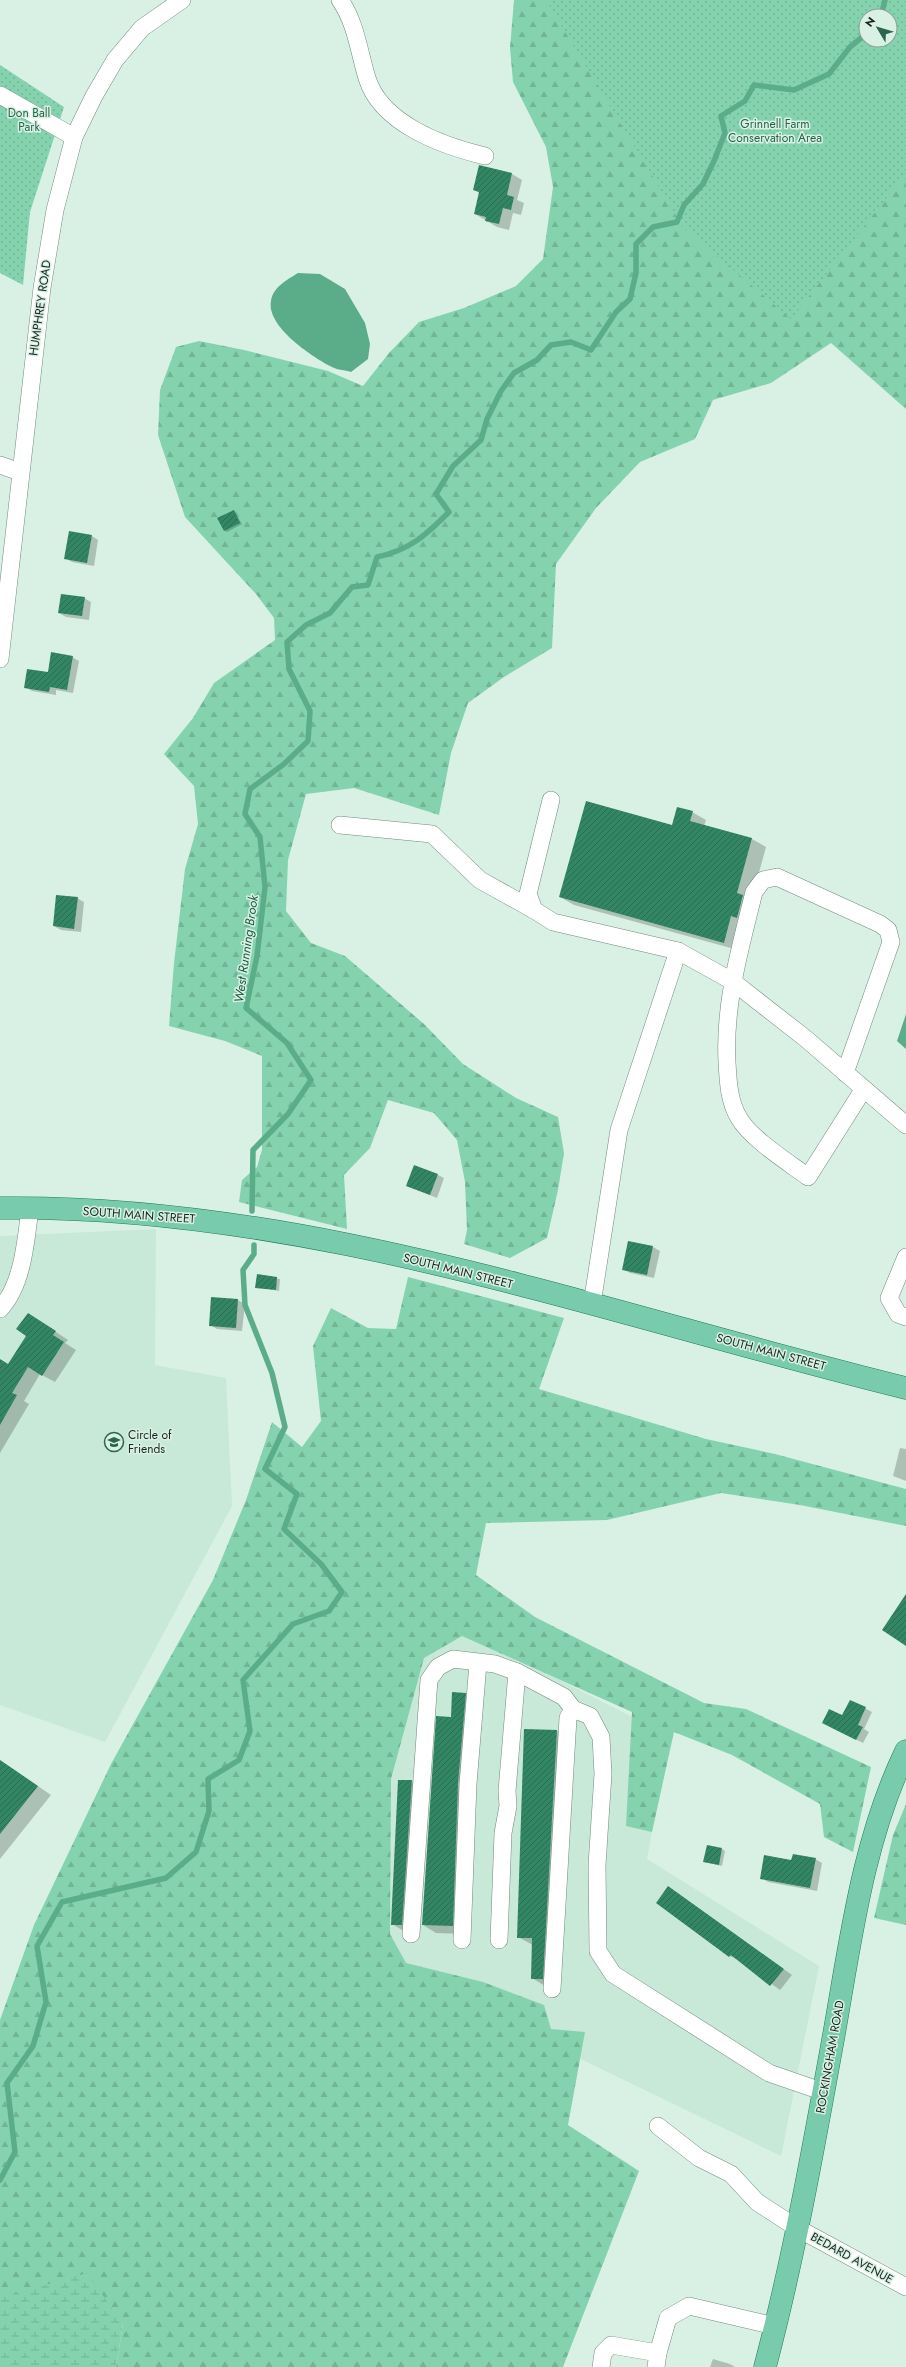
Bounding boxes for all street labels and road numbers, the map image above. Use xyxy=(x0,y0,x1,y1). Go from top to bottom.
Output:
street label: HUMPHREY ROAD xyxy=(24,259,56,357)
street label: SOUTH MAIN STREET xyxy=(82,1202,196,1228)
street label: SOUTH MAIN STREET xyxy=(401,1249,515,1293)
street label: SOUTH MAIN STREET xyxy=(714,1329,828,1375)
street label: ROCKINGHAM ROAD xyxy=(811,1999,849,2115)
street label: BEDARD AVENUE xyxy=(807,2228,897,2288)

